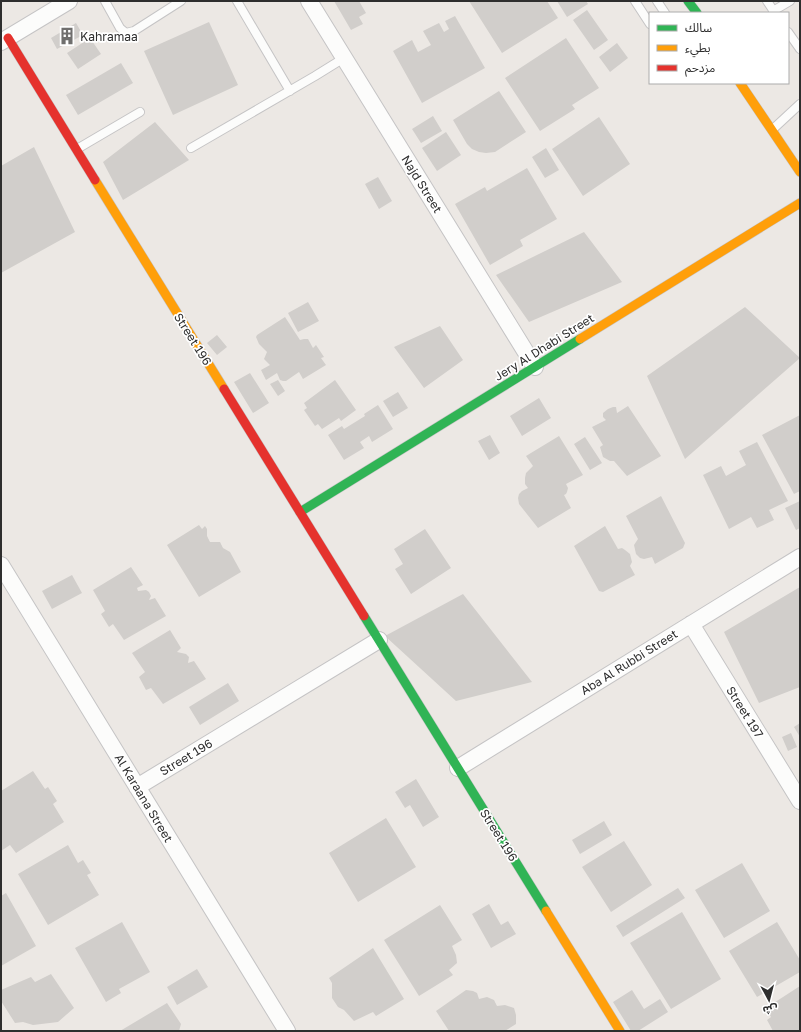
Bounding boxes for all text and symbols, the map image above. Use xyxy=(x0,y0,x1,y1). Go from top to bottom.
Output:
legend xyxy=(649,12,789,84)
text: سالك xyxy=(685,20,712,35)
building icon: Kahramaa xyxy=(57,26,77,46)
place label: Kahramaa xyxy=(80,29,138,44)
text: بطيء xyxy=(685,40,711,58)
text: مزدحم xyxy=(685,60,715,77)
street label: Najd Street xyxy=(398,152,446,216)
street label: Street 196 xyxy=(171,310,215,368)
street label: Jery Al Dhabi Street xyxy=(491,310,597,384)
street label: Aba Al Rubbi Street xyxy=(578,626,680,698)
street label: Street 197 xyxy=(723,683,767,741)
street label: Street 196 xyxy=(157,735,215,779)
street label: Al Karaana Street xyxy=(112,751,176,845)
street label: Street 196 xyxy=(477,806,521,864)
north arrow xyxy=(749,980,789,1020)
text: ش xyxy=(762,1002,779,1018)

